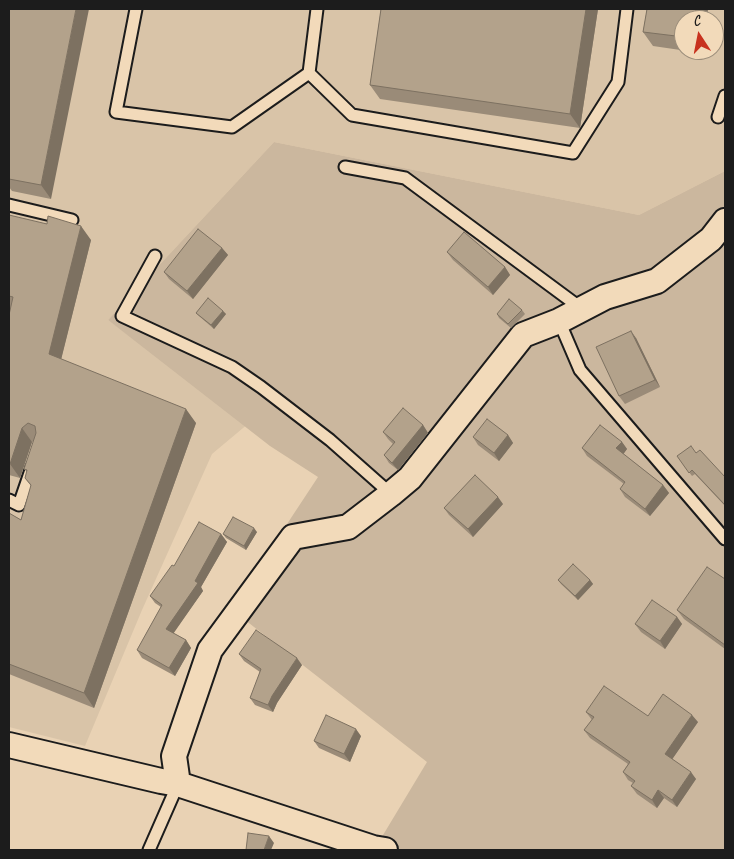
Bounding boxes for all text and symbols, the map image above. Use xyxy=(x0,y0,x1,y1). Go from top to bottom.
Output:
north arrow xyxy=(674,10,724,60)
text: С xyxy=(691,12,701,30)

